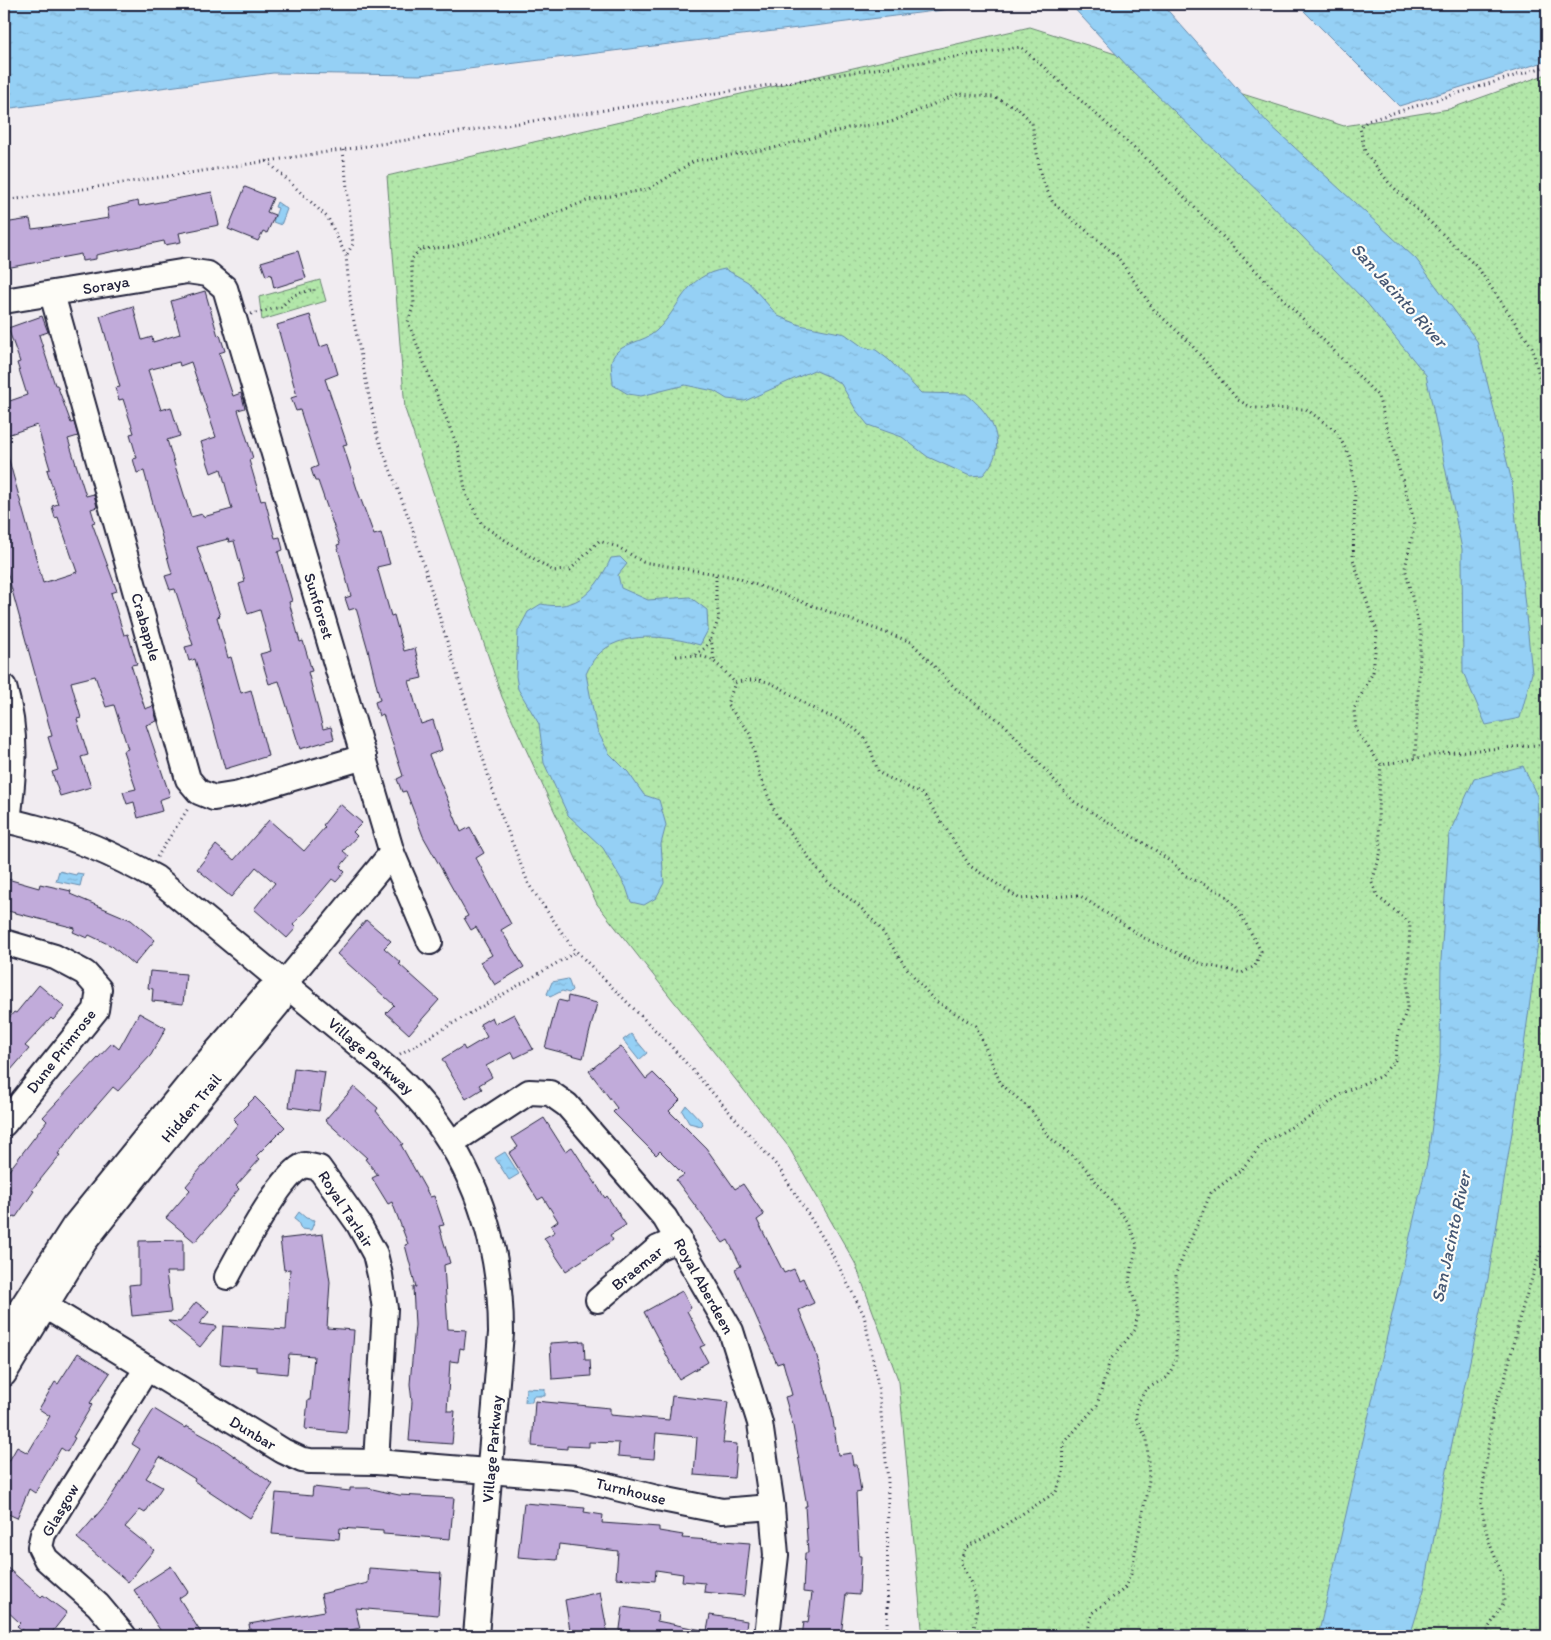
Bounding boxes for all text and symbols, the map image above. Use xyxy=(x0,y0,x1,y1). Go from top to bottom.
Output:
water label: San Jacinto River xyxy=(1346,238,1453,353)
street label: Soraya xyxy=(81,271,132,298)
street label: Sunforest xyxy=(300,571,338,641)
street label: Crabapple xyxy=(127,591,165,664)
street label: Dune Primrose xyxy=(22,1005,100,1097)
street label: Village Parkway xyxy=(324,1013,418,1099)
street label: Hidden Trail xyxy=(157,1069,226,1146)
street label: Royal Tarlair xyxy=(314,1167,378,1251)
water label: San Jacinto River xyxy=(1426,1168,1476,1305)
street label: Royal Aberdeen xyxy=(670,1235,738,1337)
street label: Braemar xyxy=(608,1241,667,1294)
street label: Village Parkway xyxy=(478,1394,506,1503)
street label: Dunbar xyxy=(226,1412,280,1455)
street label: Turnhouse xyxy=(594,1473,668,1509)
street label: Glasgow xyxy=(37,1480,83,1540)

